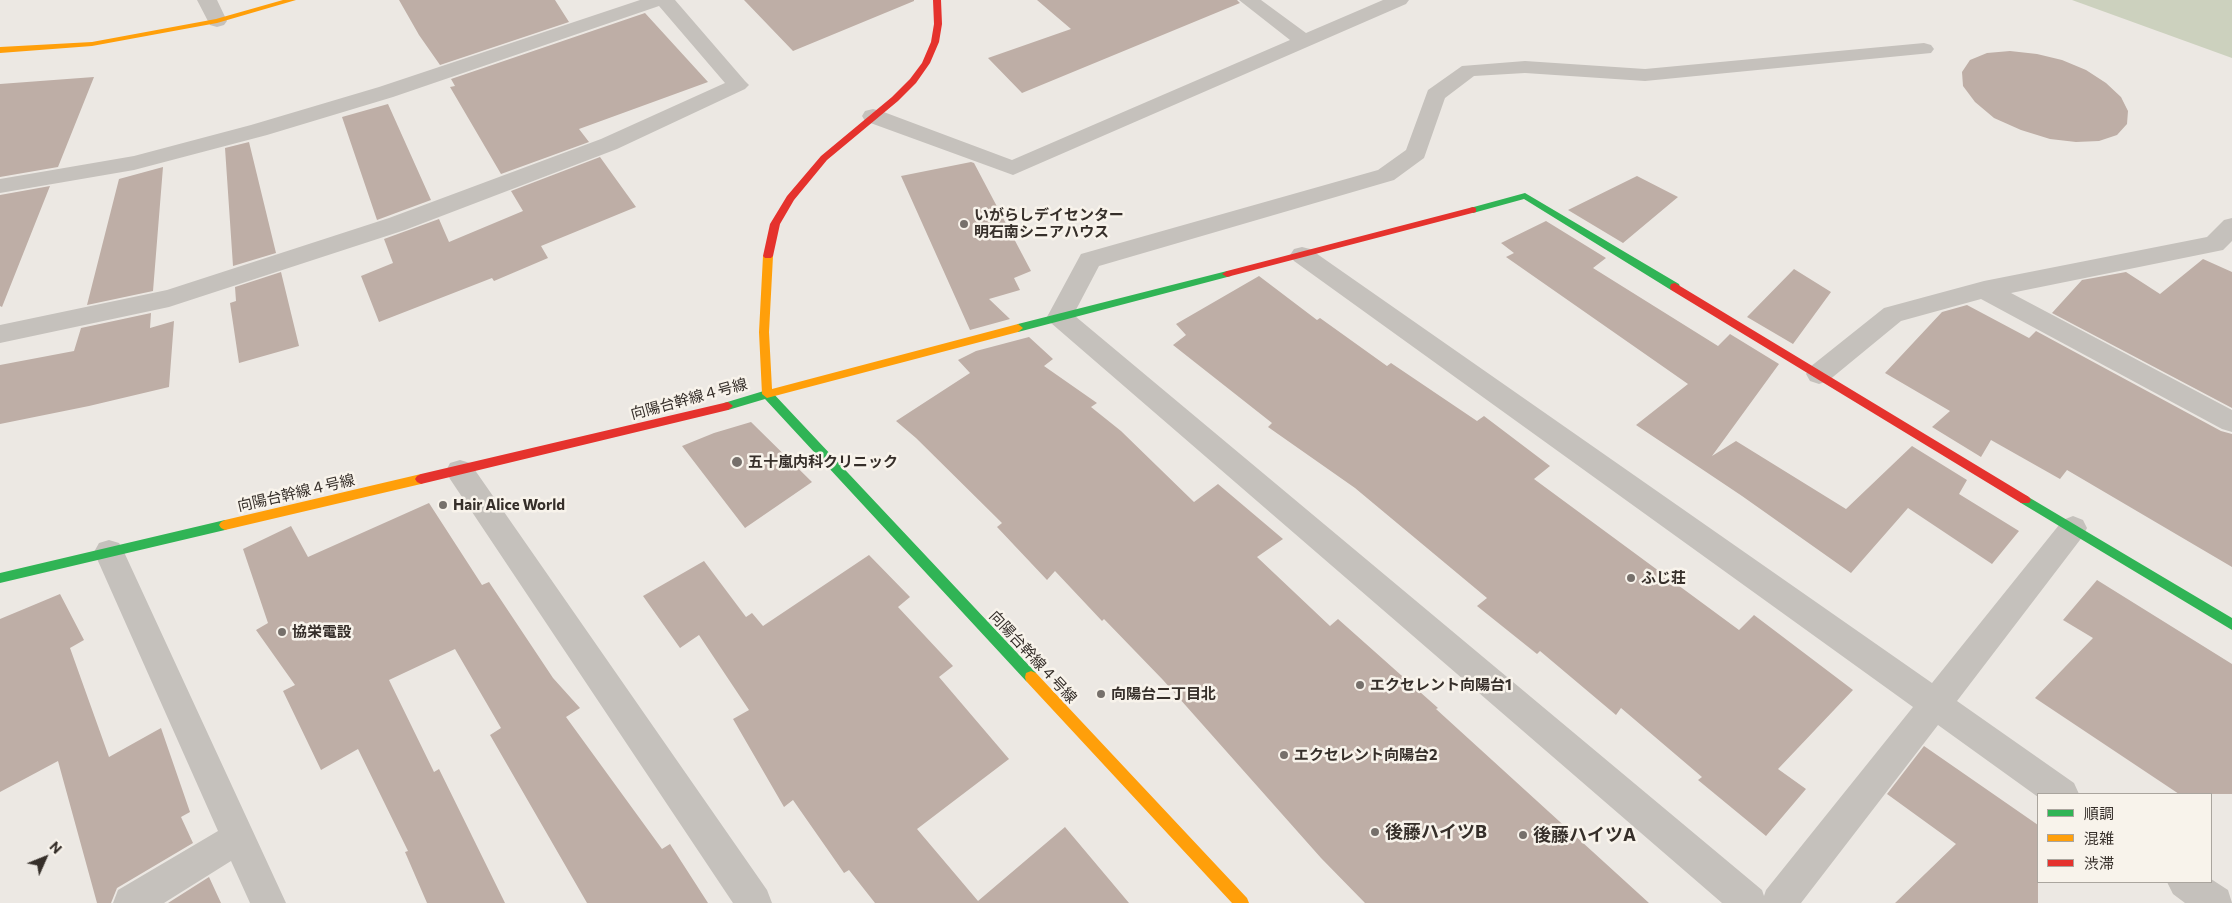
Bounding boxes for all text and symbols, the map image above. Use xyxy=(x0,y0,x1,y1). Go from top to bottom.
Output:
place label: いがらしデイセンター 明石南シニアハウス xyxy=(974,206,1124,241)
marker: いがらしデイセンター 明石南シニアハウス xyxy=(958,218,970,230)
street label: 向陽台幹線４号線 xyxy=(629,375,749,423)
place label: 五十嵐内科クリニック xyxy=(748,453,898,471)
marker: 五十嵐内科クリニック xyxy=(730,455,744,469)
street label: 向陽台幹線４号線 xyxy=(236,471,356,515)
place label: Hair Alice World xyxy=(453,496,565,514)
marker: Hair Alice World xyxy=(437,499,449,511)
place label: ふじ荘 xyxy=(1641,569,1686,587)
marker: ふじ荘 xyxy=(1625,572,1637,584)
street label: 向陽台幹線４号線 xyxy=(985,607,1081,707)
place label: 協栄電設 xyxy=(292,623,352,641)
marker: 協栄電設 xyxy=(276,626,288,638)
place label: エクセレント向陽台1 xyxy=(1370,676,1512,694)
marker: エクセレント向陽台1 xyxy=(1354,679,1366,691)
place label: 向陽台二丁目北 xyxy=(1111,685,1216,703)
marker: 向陽台二丁目北 xyxy=(1095,688,1107,700)
place label: エクセレント向陽台2 xyxy=(1294,746,1438,764)
marker: エクセレント向陽台2 xyxy=(1278,749,1290,761)
legend xyxy=(2037,793,2212,883)
text: 順調 xyxy=(2084,804,2114,822)
place label: 後藤ハイツB xyxy=(1385,821,1487,843)
place label: 後藤ハイツA xyxy=(1533,824,1636,846)
marker: 後藤ハイツB xyxy=(1369,826,1381,838)
marker: 後藤ハイツA xyxy=(1517,829,1529,841)
text: 混雑 xyxy=(2084,829,2114,847)
north arrow xyxy=(20,833,70,883)
text: N xyxy=(46,838,66,857)
text: 渋滞 xyxy=(2084,854,2114,872)

